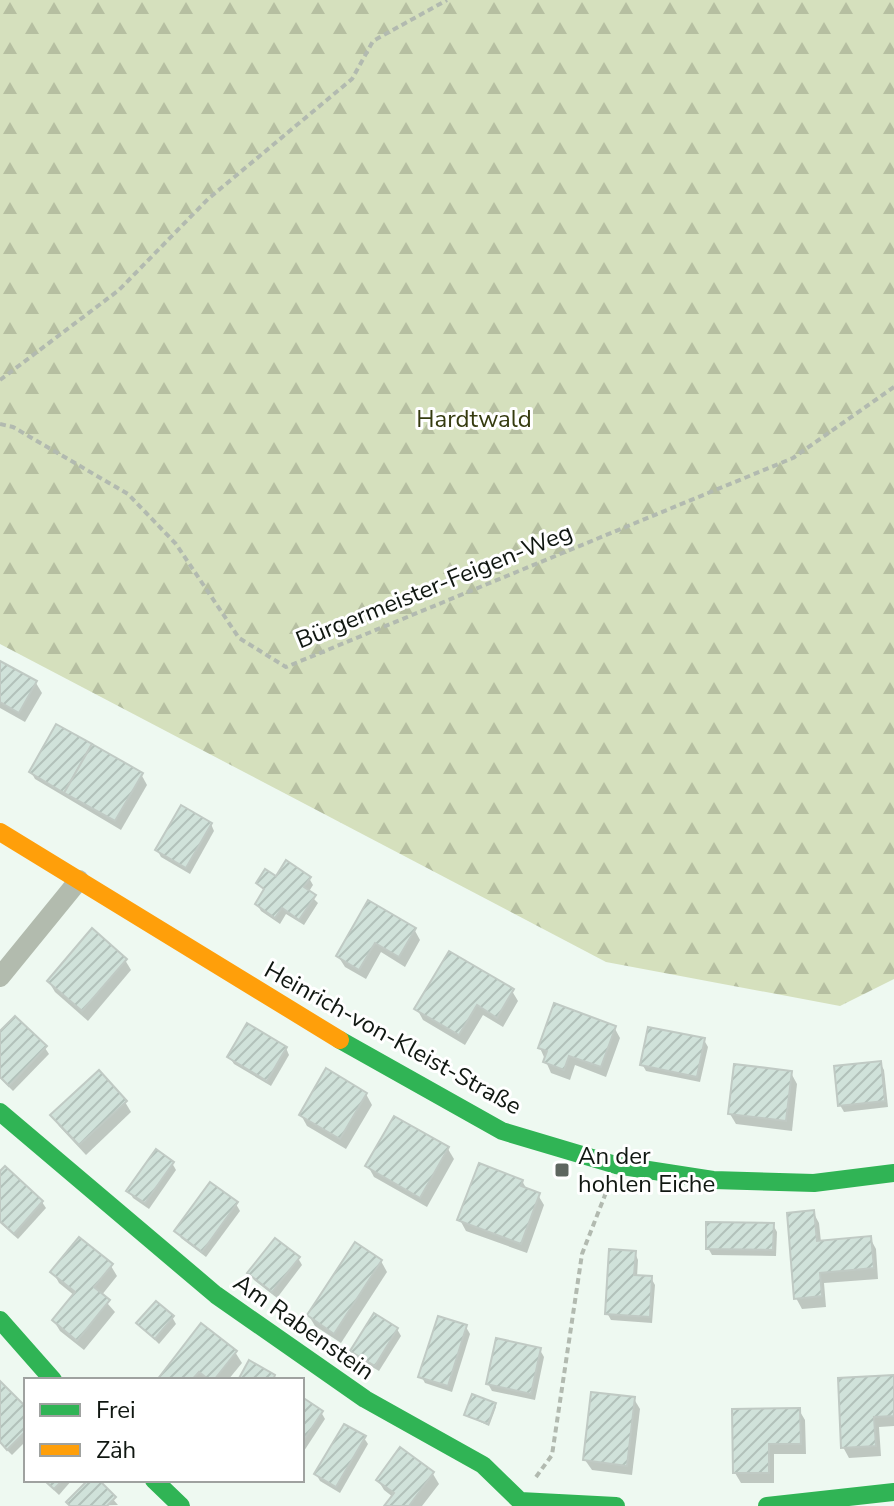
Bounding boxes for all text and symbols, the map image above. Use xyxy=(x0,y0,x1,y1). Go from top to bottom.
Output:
park label: Hardtwald xyxy=(416,403,532,435)
street label: Bürgermeister-Feigen-Weg xyxy=(291,516,577,656)
street label: Heinrich-von-Kleist-Straße xyxy=(259,954,527,1122)
place label: An der hohlen Eiche xyxy=(578,1140,715,1200)
marker: An der hohlen Eiche xyxy=(553,1161,571,1179)
street label: Am Rabenstein xyxy=(227,1267,381,1387)
legend xyxy=(24,1378,304,1482)
text: Frei xyxy=(96,1394,136,1426)
text: Zäh xyxy=(96,1434,136,1466)

